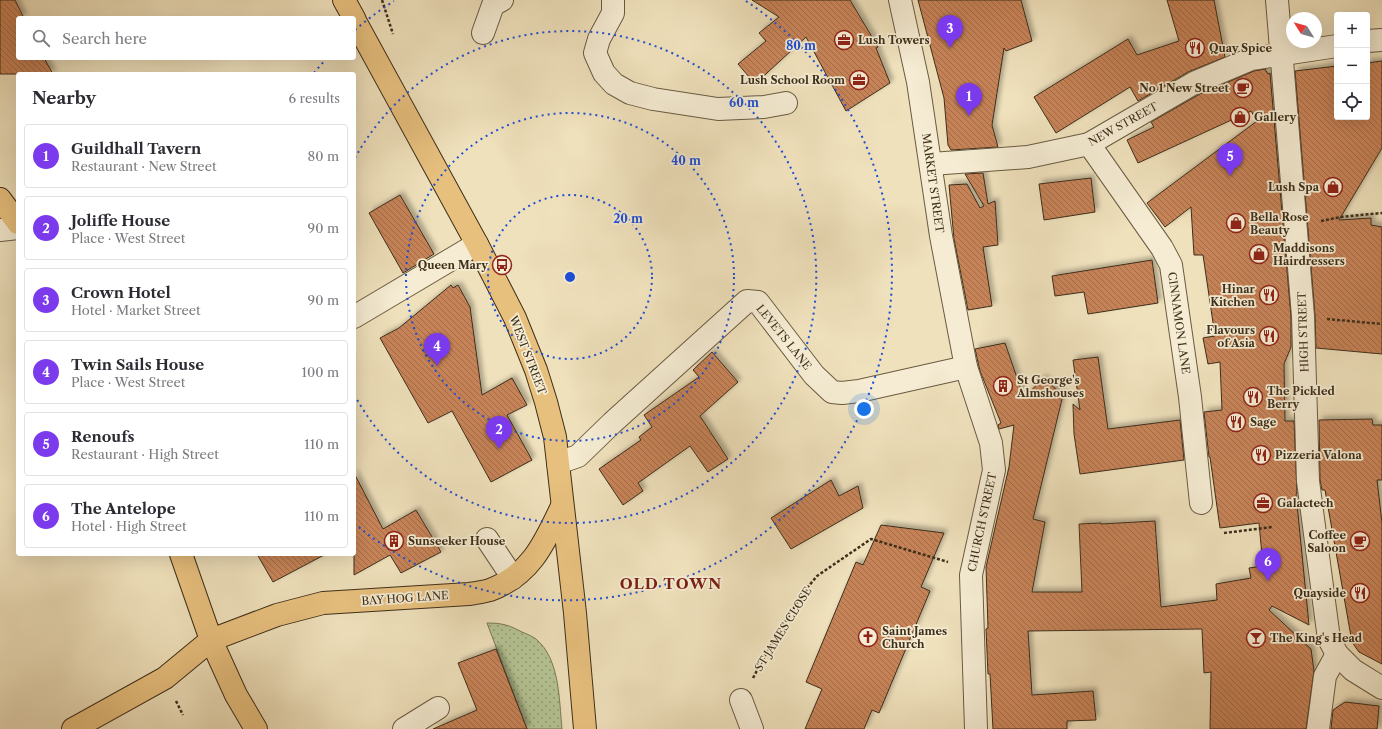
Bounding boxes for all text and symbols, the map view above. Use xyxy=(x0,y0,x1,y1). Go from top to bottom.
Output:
north arrow xyxy=(1286,12,1322,48)
map controls xyxy=(1334,12,1370,120)
button: + xyxy=(1334,12,1370,48)
pin: 3 xyxy=(937,15,963,48)
search box xyxy=(16,16,356,60)
icon: search xyxy=(30,27,52,49)
text: Search here xyxy=(62,29,147,48)
office icon: Lush Towers xyxy=(833,29,855,51)
place label: Lush Towers xyxy=(858,33,930,47)
restaurant icon: Quay Spice xyxy=(1184,37,1206,59)
text: 80 m xyxy=(786,38,816,53)
place label: Quay Spice xyxy=(1209,41,1272,55)
button: − xyxy=(1334,48,1370,84)
office icon: Lush School Room xyxy=(848,69,870,91)
place label: Lush School Room xyxy=(740,73,845,87)
cafe icon: No 1 New Street xyxy=(1232,77,1254,99)
place label: No 1 New Street xyxy=(1139,81,1230,95)
pin: 1 xyxy=(956,83,982,116)
button: locate xyxy=(1334,84,1370,120)
text: Nearby xyxy=(32,88,96,108)
text: 6 results xyxy=(289,90,340,106)
text: 60 m xyxy=(729,95,759,110)
street label: NEW STREET xyxy=(1086,99,1161,149)
shop icon: Gallery xyxy=(1229,106,1251,128)
place label: Gallery xyxy=(1254,110,1296,124)
street label: MARKET STREET xyxy=(919,132,947,235)
text: Guildhall Tavern xyxy=(71,139,201,158)
pin: 5 xyxy=(1217,143,1243,176)
text: 1 xyxy=(43,148,49,164)
text: 80 m xyxy=(307,148,339,164)
text: 40 m xyxy=(671,153,701,168)
text: Restaurant · New Street xyxy=(71,158,217,174)
shop icon: Lush Spa xyxy=(1322,176,1344,198)
place label: Lush Spa xyxy=(1268,180,1320,194)
place label: Bella Rose Beauty xyxy=(1250,210,1309,237)
text: Joliffe House xyxy=(71,211,170,230)
text: 20 m xyxy=(613,211,643,226)
shop icon: Bella Rose Beauty xyxy=(1225,212,1247,234)
text: 2 xyxy=(42,220,50,236)
text: 90 m xyxy=(308,220,339,236)
text: Place · West Street xyxy=(71,230,185,246)
place label: Maddisons Hairdressers xyxy=(1273,241,1345,268)
shop icon: Maddisons Hairdressers xyxy=(1248,243,1270,265)
bus stop icon: Queen Mary xyxy=(491,254,513,276)
place label: Queen Mary xyxy=(418,258,488,272)
centre of rings xyxy=(563,270,577,284)
street label: CINNAMON LANE xyxy=(1165,271,1193,375)
place label: Hinar Kitchen xyxy=(1210,282,1256,309)
text: Crown Hotel xyxy=(71,283,171,302)
restaurant icon: Hinar Kitchen xyxy=(1258,284,1280,306)
street label: HIGH STREET xyxy=(1295,291,1311,373)
text: 3 xyxy=(42,292,50,308)
text: 90 m xyxy=(308,292,339,308)
street label: LEVETS LANE xyxy=(753,301,815,373)
text: Hotel · Market Street xyxy=(71,302,201,318)
street label: WEST STREET xyxy=(506,313,550,397)
place label: Flavours of Asia xyxy=(1206,323,1256,350)
restaurant icon: Flavours of Asia xyxy=(1258,325,1280,347)
pin: 4 xyxy=(424,333,450,366)
text: Twin Sails House xyxy=(71,355,204,374)
text: 4 xyxy=(42,364,50,380)
text: 100 m xyxy=(301,364,339,380)
place label: St George's Almshouses xyxy=(1016,373,1084,400)
text: Place · West Street xyxy=(71,374,185,390)
building icon: St George's Almshouses xyxy=(992,375,1014,397)
place label: The Pickled Berry xyxy=(1267,384,1336,411)
restaurant icon: The Pickled Berry xyxy=(1242,386,1264,408)
your location xyxy=(854,399,874,419)
restaurant icon: Sage xyxy=(1225,411,1247,433)
place label: Sage xyxy=(1250,415,1277,429)
pin: 2 xyxy=(486,416,512,449)
text: Renoufs xyxy=(71,427,134,446)
text: 5 xyxy=(42,436,50,452)
text: 110 m xyxy=(304,436,339,452)
restaurant icon: Pizzeria Valona xyxy=(1250,444,1272,466)
text: Restaurant · High Street xyxy=(71,446,219,462)
place label: Pizzeria Valona xyxy=(1275,448,1363,462)
street label: CHURCH STREET xyxy=(965,470,1000,573)
office icon: Galactech xyxy=(1252,492,1274,514)
place label: Galactech xyxy=(1277,496,1334,510)
text: The Antelope xyxy=(71,499,176,518)
text: 6 xyxy=(42,508,50,524)
text: 110 m xyxy=(304,508,339,524)
text: Hotel · High Street xyxy=(71,518,187,534)
place label: Coffee Saloon xyxy=(1307,528,1346,555)
building icon: Sunseeker House xyxy=(383,530,405,552)
cafe icon: Coffee Saloon xyxy=(1349,530,1371,552)
place label: Sunseeker House xyxy=(408,534,506,548)
pin: 6 xyxy=(1255,548,1281,581)
district label: OLD TOWN xyxy=(620,574,722,593)
restaurant icon: Quayside xyxy=(1349,582,1371,604)
street label: ST JAMES CLOSE xyxy=(751,584,815,674)
place label: Quayside xyxy=(1294,586,1346,600)
street label: BAY HOG LANE xyxy=(361,588,449,608)
place label: Saint James Church xyxy=(882,624,947,651)
church icon: Saint James Church xyxy=(857,626,879,648)
bar icon: The King's Head xyxy=(1245,627,1267,649)
place label: The King's Head xyxy=(1270,631,1363,645)

